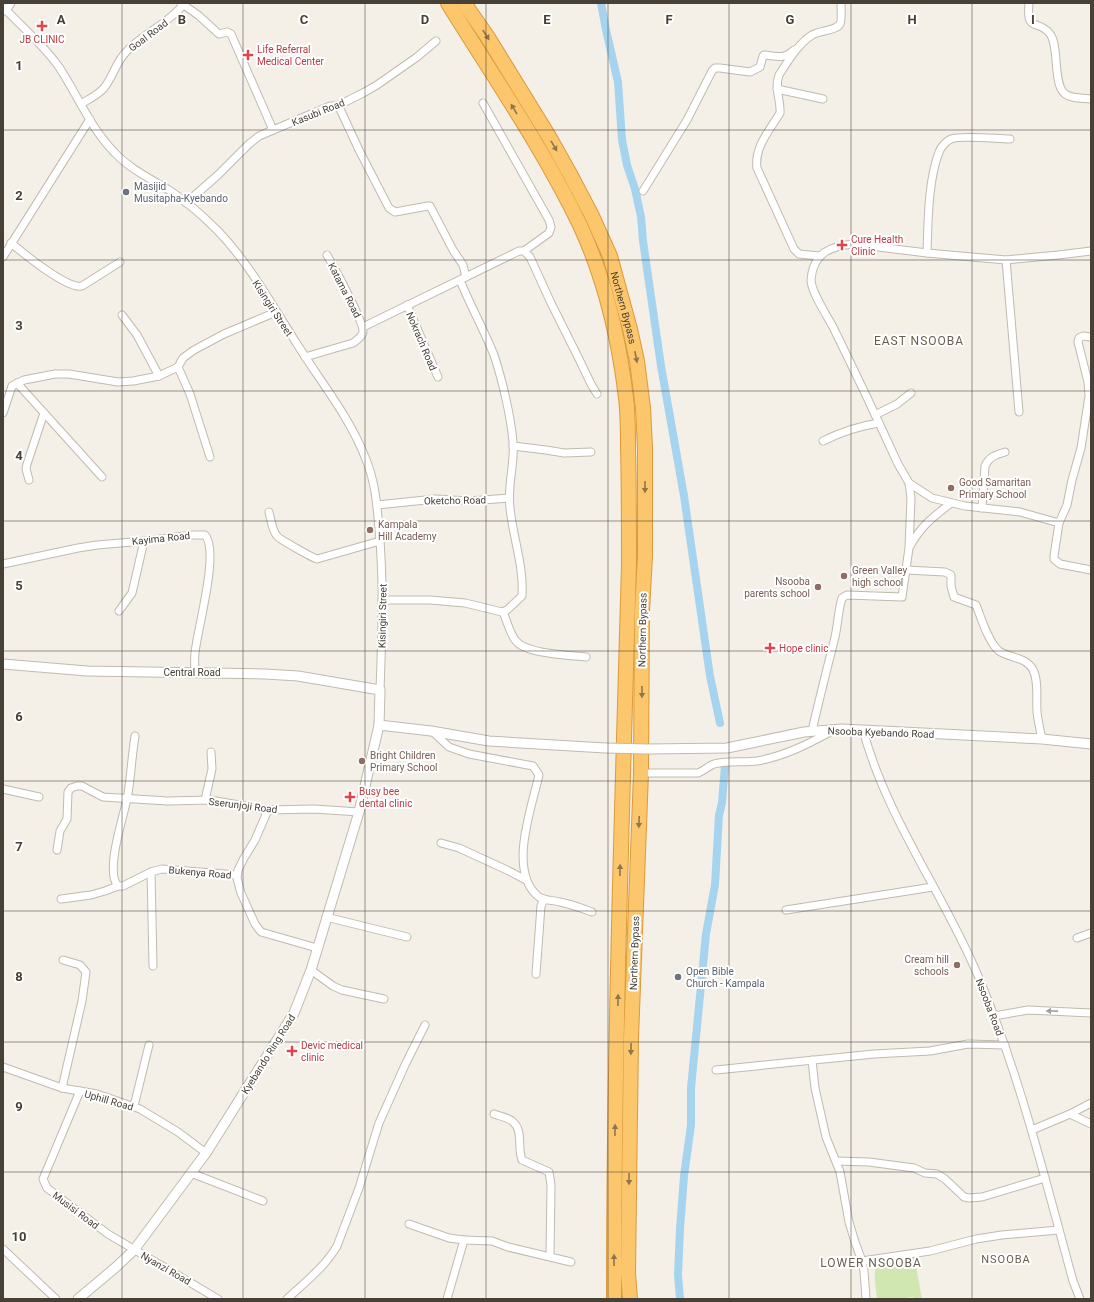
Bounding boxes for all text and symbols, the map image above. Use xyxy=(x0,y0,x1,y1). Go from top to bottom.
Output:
text: A xyxy=(57,12,66,27)
text: B xyxy=(178,12,186,27)
text: C xyxy=(300,12,309,27)
text: D xyxy=(421,12,429,27)
text: E xyxy=(543,12,551,27)
text: F xyxy=(665,12,673,27)
text: G xyxy=(786,12,795,27)
text: H xyxy=(907,12,917,27)
text: I xyxy=(1031,12,1035,27)
street label: Goal Road xyxy=(127,17,170,54)
marker: JB CLINIC xyxy=(36,20,48,32)
one-way arrow xyxy=(482,30,490,40)
place label: JB CLINIC xyxy=(19,34,65,45)
place label: Life Referral Medical Center xyxy=(257,44,325,67)
marker: Life Referral Medical Center xyxy=(242,49,254,61)
text: 1 xyxy=(15,58,23,73)
street label: Kasubi Road xyxy=(290,97,346,128)
one-way arrow xyxy=(510,104,518,114)
one-way arrow xyxy=(551,140,558,152)
place label: Masijid Musitapha-Kyebando xyxy=(134,181,228,204)
marker: Masijid Musitapha-Kyebando xyxy=(121,187,131,197)
text: 2 xyxy=(15,188,23,203)
place label: Cure Health Clinic xyxy=(851,234,903,257)
marker: Cure Health Clinic xyxy=(836,239,848,251)
street label: Katama Road xyxy=(326,261,363,319)
street label: Northern Bypass xyxy=(609,270,638,345)
street label: Kisingiri Street xyxy=(250,278,295,338)
street label: Nokrach Road xyxy=(404,310,439,372)
text: 3 xyxy=(15,318,23,333)
district label: EAST NSOOBA xyxy=(874,334,964,348)
one-way arrow xyxy=(633,351,639,364)
text: 4 xyxy=(15,448,23,463)
place label: Good Samaritan Primary School xyxy=(959,477,1031,500)
one-way arrow xyxy=(642,481,648,494)
marker: Good Samaritan Primary School xyxy=(946,483,956,493)
street label: Oketcho Road xyxy=(424,494,486,507)
place label: Kampala Hill Academy xyxy=(378,519,437,542)
marker: Kampala Hill Academy xyxy=(365,525,375,535)
street label: Kayima Road xyxy=(131,530,191,547)
place label: Green Valley high school xyxy=(852,565,907,588)
marker: Green Valley high school xyxy=(839,571,849,581)
place label: Nsooba parents school xyxy=(744,576,810,599)
text: 5 xyxy=(15,578,23,593)
marker: Nsooba parents school xyxy=(813,582,823,592)
street label: Kisingiri Street xyxy=(376,584,389,648)
street label: Northern Bypass xyxy=(636,593,649,667)
marker: Hope clinic xyxy=(764,642,776,654)
place label: Hope clinic xyxy=(779,643,829,654)
street label: Central Road xyxy=(163,667,221,678)
one-way arrow xyxy=(639,686,645,699)
text: 6 xyxy=(15,709,23,724)
street label: Nsooba Kyebando Road xyxy=(828,725,934,740)
place label: Bright Children Primary School xyxy=(370,750,438,773)
marker: Bright Children Primary School xyxy=(357,756,367,766)
place label: Busy bee dental clinic xyxy=(359,786,412,809)
marker: Busy bee dental clinic xyxy=(344,791,356,803)
street label: Sserunjoji Road xyxy=(208,796,278,815)
one-way arrow xyxy=(636,816,643,828)
text: 7 xyxy=(15,839,23,854)
street label: Bukenya Road xyxy=(168,864,232,881)
one-way arrow xyxy=(617,864,624,876)
street label: Northern Bypass xyxy=(628,916,641,990)
place label: Cream hill schools xyxy=(904,954,949,977)
marker: Cream hill schools xyxy=(952,960,962,970)
place label: Open Bible Church - Kampala xyxy=(686,966,765,989)
text: 8 xyxy=(15,969,23,984)
marker: Open Bible Church - Kampala xyxy=(673,972,683,982)
street label: Nsooba Road xyxy=(974,977,1005,1037)
one-way arrow xyxy=(614,994,621,1006)
one-way arrow xyxy=(1045,1008,1058,1014)
street label: Kyebando Ring Road xyxy=(239,1013,297,1096)
place label: Devic medical clinic xyxy=(301,1040,363,1063)
one-way arrow xyxy=(628,1043,634,1056)
marker: Devic medical clinic xyxy=(286,1045,298,1057)
street label: Uphill Road xyxy=(83,1088,135,1113)
text: 9 xyxy=(15,1099,23,1114)
one-way arrow xyxy=(612,1123,618,1136)
one-way arrow xyxy=(626,1173,632,1186)
street label: Musisi Road xyxy=(50,1189,101,1231)
text: 10 xyxy=(12,1229,26,1244)
street label: Nyanzi Road xyxy=(139,1250,193,1287)
one-way arrow xyxy=(611,1253,617,1266)
district label: NSOOBA xyxy=(981,1253,1031,1266)
district label: LOWER NSOOBA xyxy=(820,1256,922,1270)

